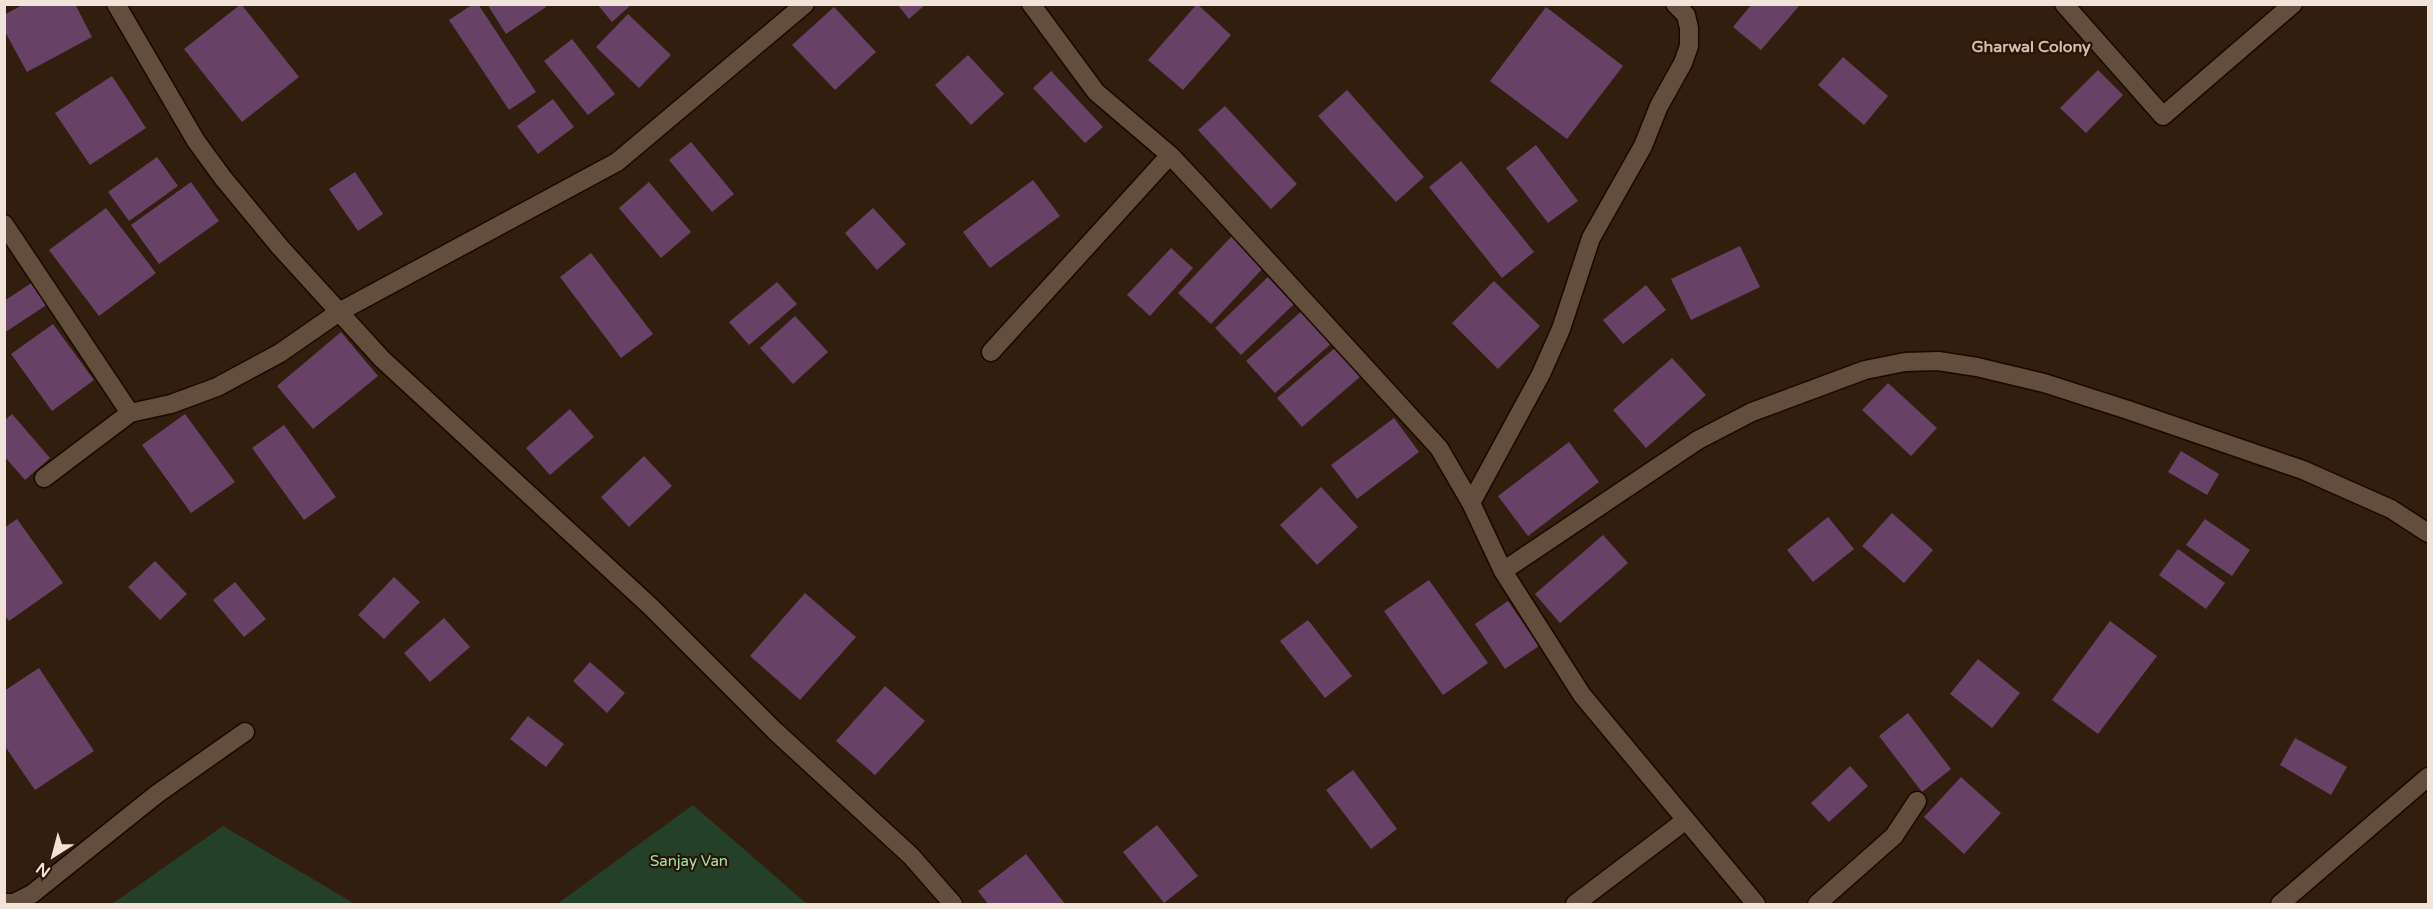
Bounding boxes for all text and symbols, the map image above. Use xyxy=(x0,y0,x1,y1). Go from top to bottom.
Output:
district label: Gharwal Colony xyxy=(1971,38,2091,58)
north arrow xyxy=(24,825,84,885)
park label: Sanjay Van xyxy=(650,853,728,871)
text: N xyxy=(32,858,55,881)

